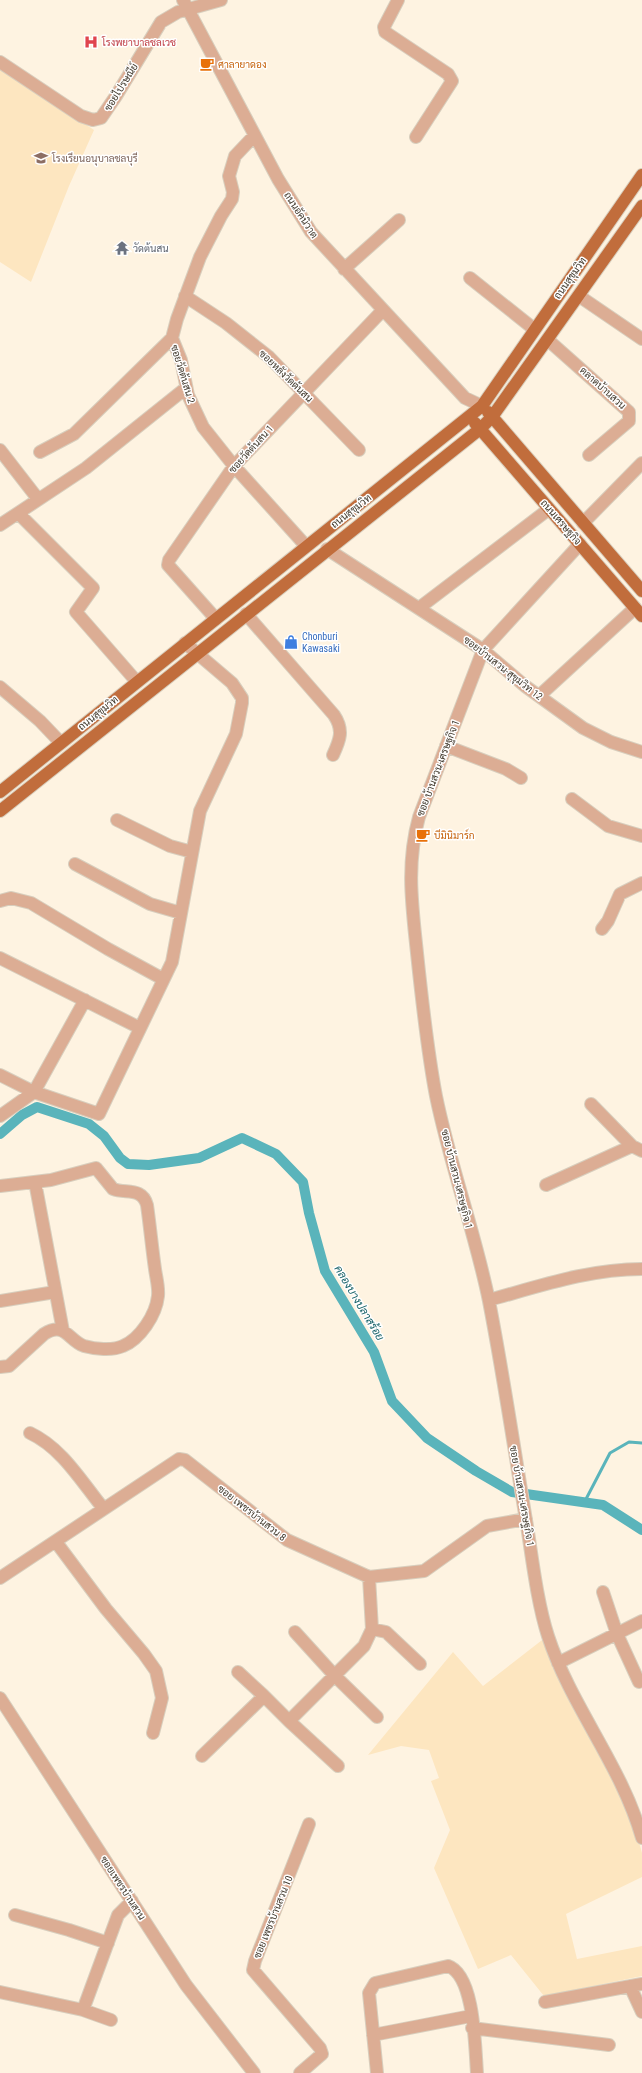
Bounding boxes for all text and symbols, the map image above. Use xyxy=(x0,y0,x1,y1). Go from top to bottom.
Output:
hospital icon: โรงพยาบาลชลเวช xyxy=(83,34,99,50)
place label: โรงพยาบาลชลเวช xyxy=(101,36,176,48)
cafe icon: ศาลายาดอง xyxy=(199,56,215,72)
place label: ศาลายาดอง xyxy=(218,59,266,70)
street label: ซอยไปรษณีย์ xyxy=(100,60,140,113)
school or university icon: โรงเรียนอนุบาลชลบุรี xyxy=(33,150,49,166)
place label: โรงเรียนอนุบาลชลบุรี xyxy=(51,152,138,166)
street label: ถนนอัคนิวาต xyxy=(282,189,321,240)
temple icon: วัดต้นสน xyxy=(114,240,130,256)
place label: วัดต้นสน xyxy=(133,242,169,254)
street label: ถนนสุขุมวิท xyxy=(552,255,590,302)
street label: ซอยวัดต้นสน 2 xyxy=(169,343,198,405)
street label: ซอยหลังวัดต้นสน xyxy=(257,347,316,404)
street label: ตลาดบ้านสวน xyxy=(578,364,629,411)
street label: ซอยวัดต้นสน 1 xyxy=(226,422,275,475)
street label: ถนนสุขุมวิท xyxy=(329,492,375,532)
street label: ถนนเศรษฐกิจ xyxy=(537,497,584,548)
place label: Chonburi Kawasaki xyxy=(302,631,340,654)
street label: ซอยบ้านสวน-สุขุมวิท 12 xyxy=(460,633,545,704)
shop icon: Chonburi Kawasaki xyxy=(283,634,299,650)
street label: ถนนสุขุมวิท xyxy=(76,694,121,734)
street label: ซอย บ้านสวน-เศรษฐกิจ 1 xyxy=(414,718,463,818)
cafe icon: บีมินิมาร์ก xyxy=(415,827,431,843)
place label: บีมินิมาร์ก xyxy=(434,828,475,841)
street label: ซอย บ้านสวน-เศรษฐกิจ 1 xyxy=(437,1128,476,1230)
water label: คลองบางปลาสร้อย xyxy=(331,1263,388,1343)
street label: ซอย บ้านสวน-เศรษฐกิจ 1 xyxy=(506,1445,537,1548)
street label: ซอย เพชรบ้านสวน 8 xyxy=(216,1482,289,1543)
street label: ซอยเพชรบ้านสวน xyxy=(98,1853,149,1922)
street label: ซอย เพชรบ้านสวน 10 xyxy=(250,1874,295,1960)

